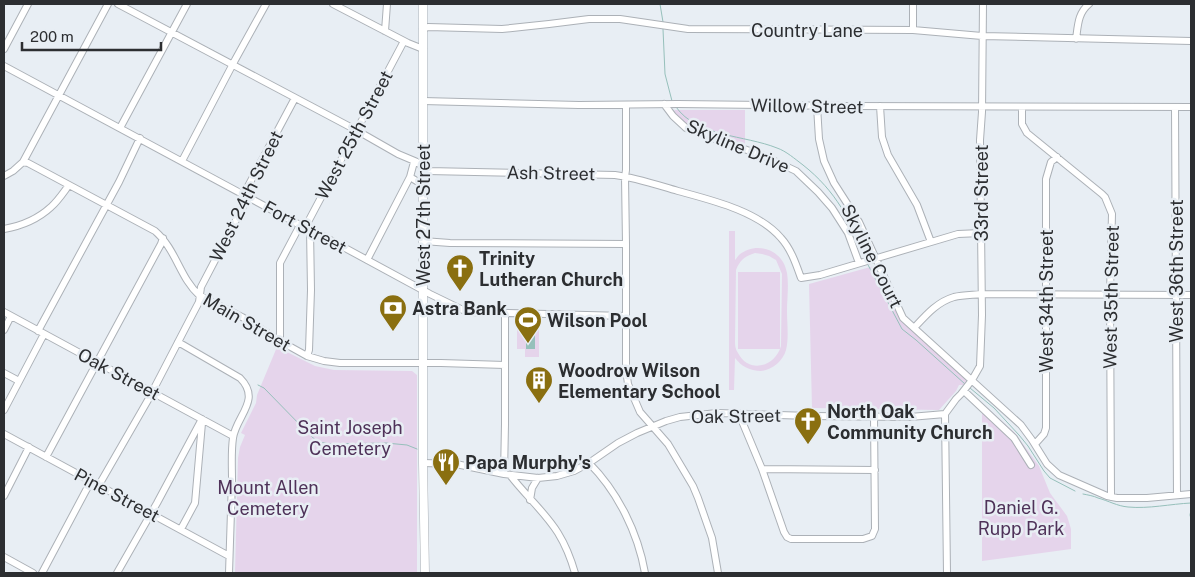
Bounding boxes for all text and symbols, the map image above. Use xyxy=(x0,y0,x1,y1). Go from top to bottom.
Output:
scale bar xyxy=(22,20,161,52)
street label: Country Lane xyxy=(751,20,863,41)
text: 200 m xyxy=(30,28,74,45)
street label: West 25th Street xyxy=(311,67,397,203)
street label: Willow Street xyxy=(750,95,864,117)
street label: Skyline Drive xyxy=(683,115,793,177)
street label: West 24th Street xyxy=(205,127,287,265)
street label: West 27th Street xyxy=(413,144,434,286)
street label: 33rd Street xyxy=(971,144,992,242)
street label: Ash Street xyxy=(506,162,596,184)
street label: Fort Street xyxy=(260,196,350,258)
street label: West 36th Street xyxy=(1166,199,1187,343)
street label: Skyline Court xyxy=(837,201,907,311)
street label: West 35th Street xyxy=(1099,225,1123,369)
street label: West 34th Street xyxy=(1036,229,1057,373)
place label: Trinity Lutheran Church xyxy=(479,248,623,290)
church icon: Trinity Lutheran Church xyxy=(445,253,475,292)
street label: Main Street xyxy=(199,288,295,356)
bank icon: Astra Bank xyxy=(378,293,408,332)
place label: Astra Bank xyxy=(412,298,507,319)
sports icon: Wilson Pool xyxy=(513,305,543,344)
place label: Wilson Pool xyxy=(547,310,648,331)
street label: Oak Street xyxy=(74,344,164,404)
place label: Woodrow Wilson Elementary School xyxy=(558,360,721,402)
building icon: Woodrow Wilson Elementary School xyxy=(524,365,554,404)
place label: North Oak Community Church xyxy=(827,401,993,443)
street label: Oak Street xyxy=(691,405,781,427)
church icon: North Oak Community Church xyxy=(793,406,823,445)
park label: Saint Joseph Cemetery xyxy=(297,417,403,459)
restaurant icon: Papa Murphy's xyxy=(431,447,461,486)
place label: Papa Murphy's xyxy=(465,452,591,473)
street label: Pine Street xyxy=(71,464,163,526)
park label: Mount Allen Cemetery xyxy=(217,477,319,519)
park label: Daniel G. Rupp Park xyxy=(978,497,1064,539)

